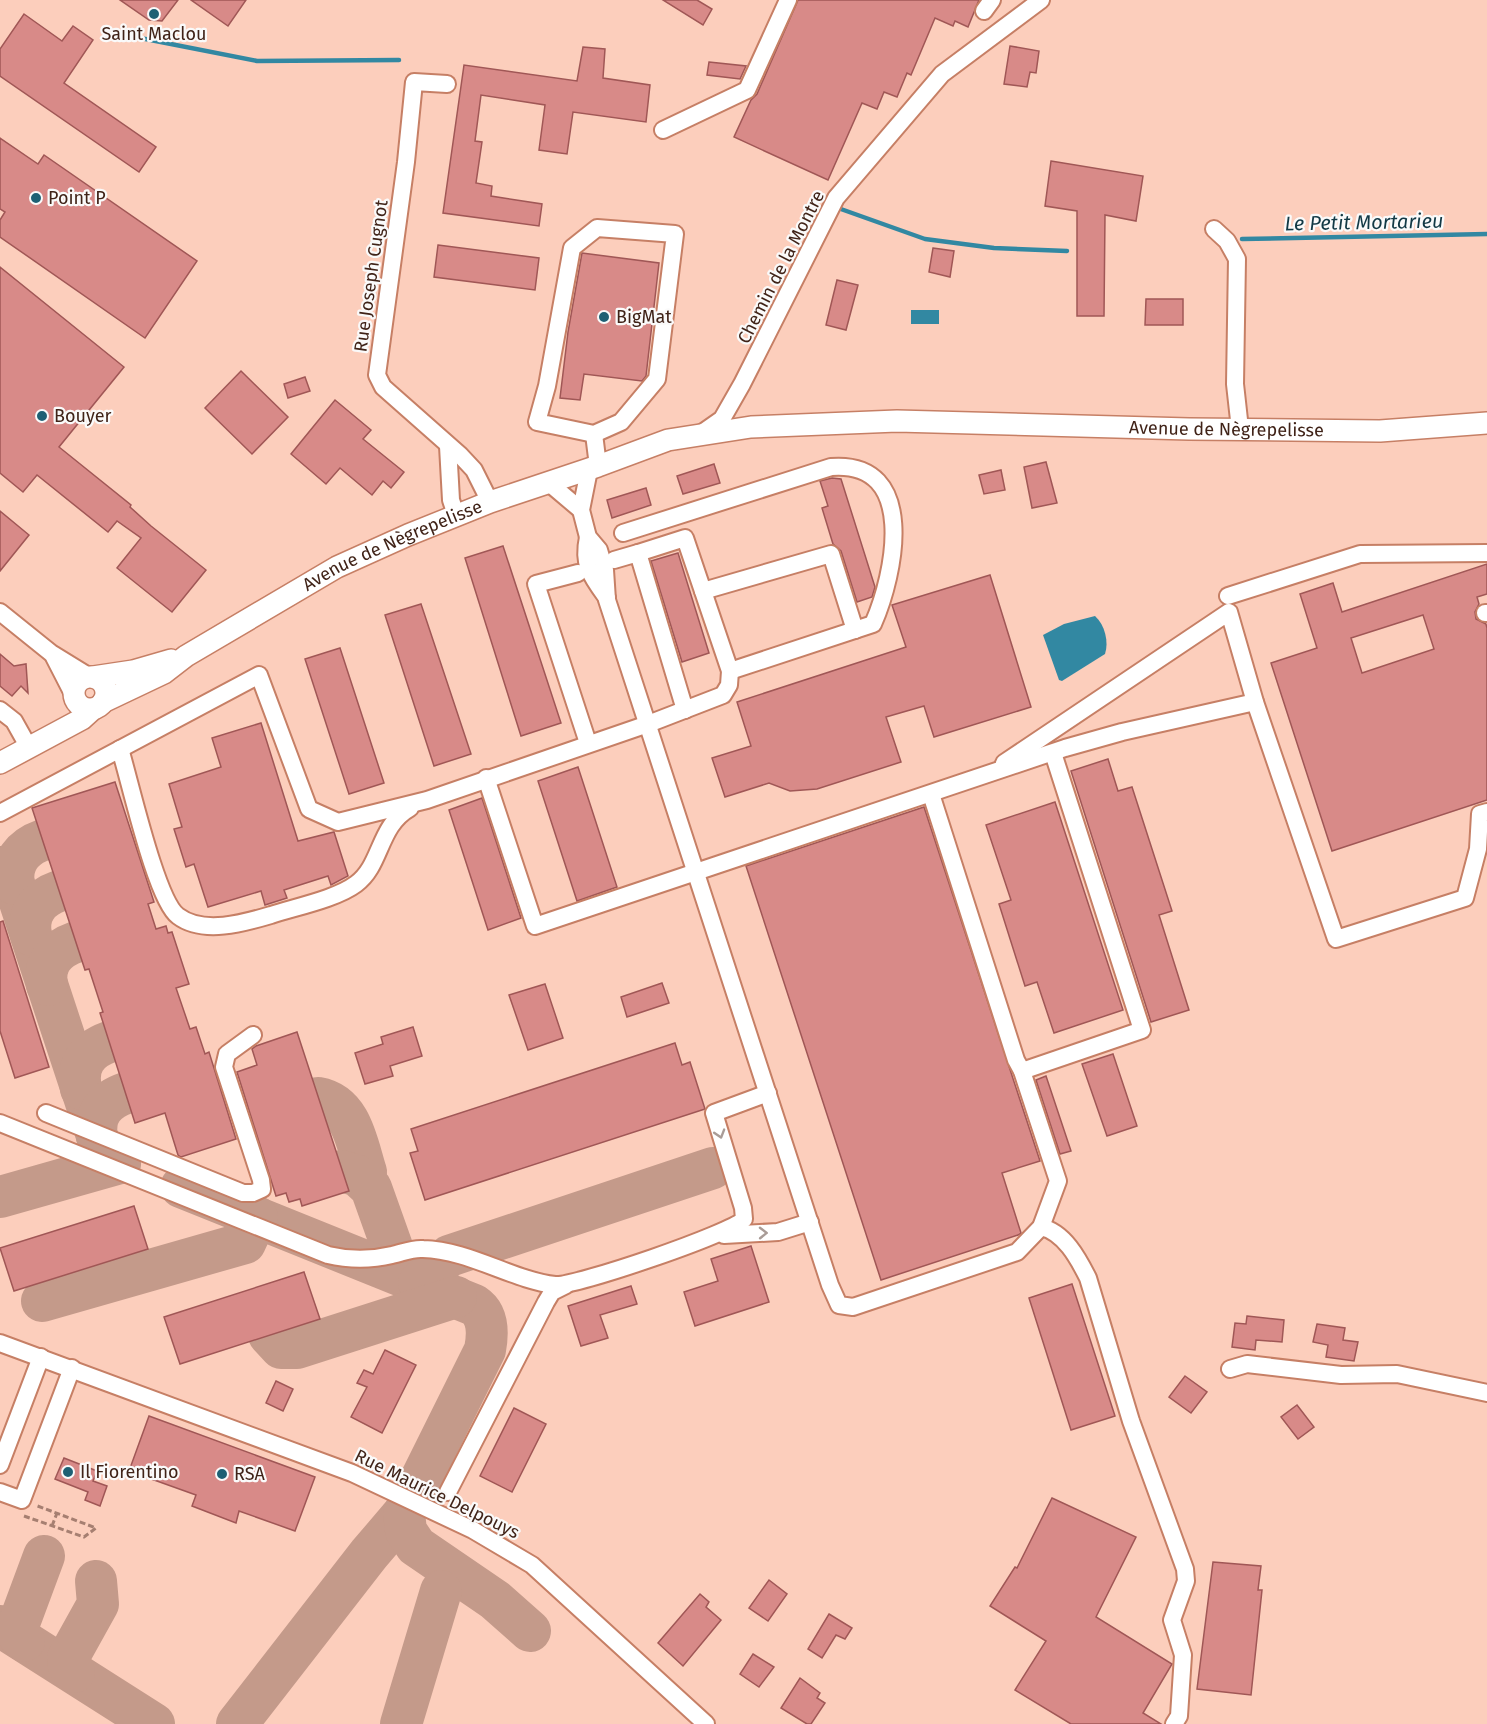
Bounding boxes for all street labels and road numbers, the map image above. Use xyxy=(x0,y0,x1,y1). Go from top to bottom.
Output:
street label: Chemin de la Montre xyxy=(733,187,829,347)
street label: Rue Joseph Cugnot xyxy=(349,198,393,353)
street label: Avenue de Nègrepelisse xyxy=(1129,416,1324,441)
street label: Avenue de Nègrepelisse xyxy=(299,495,485,596)
street label: Rue Maurice Delpouys xyxy=(351,1445,523,1543)

